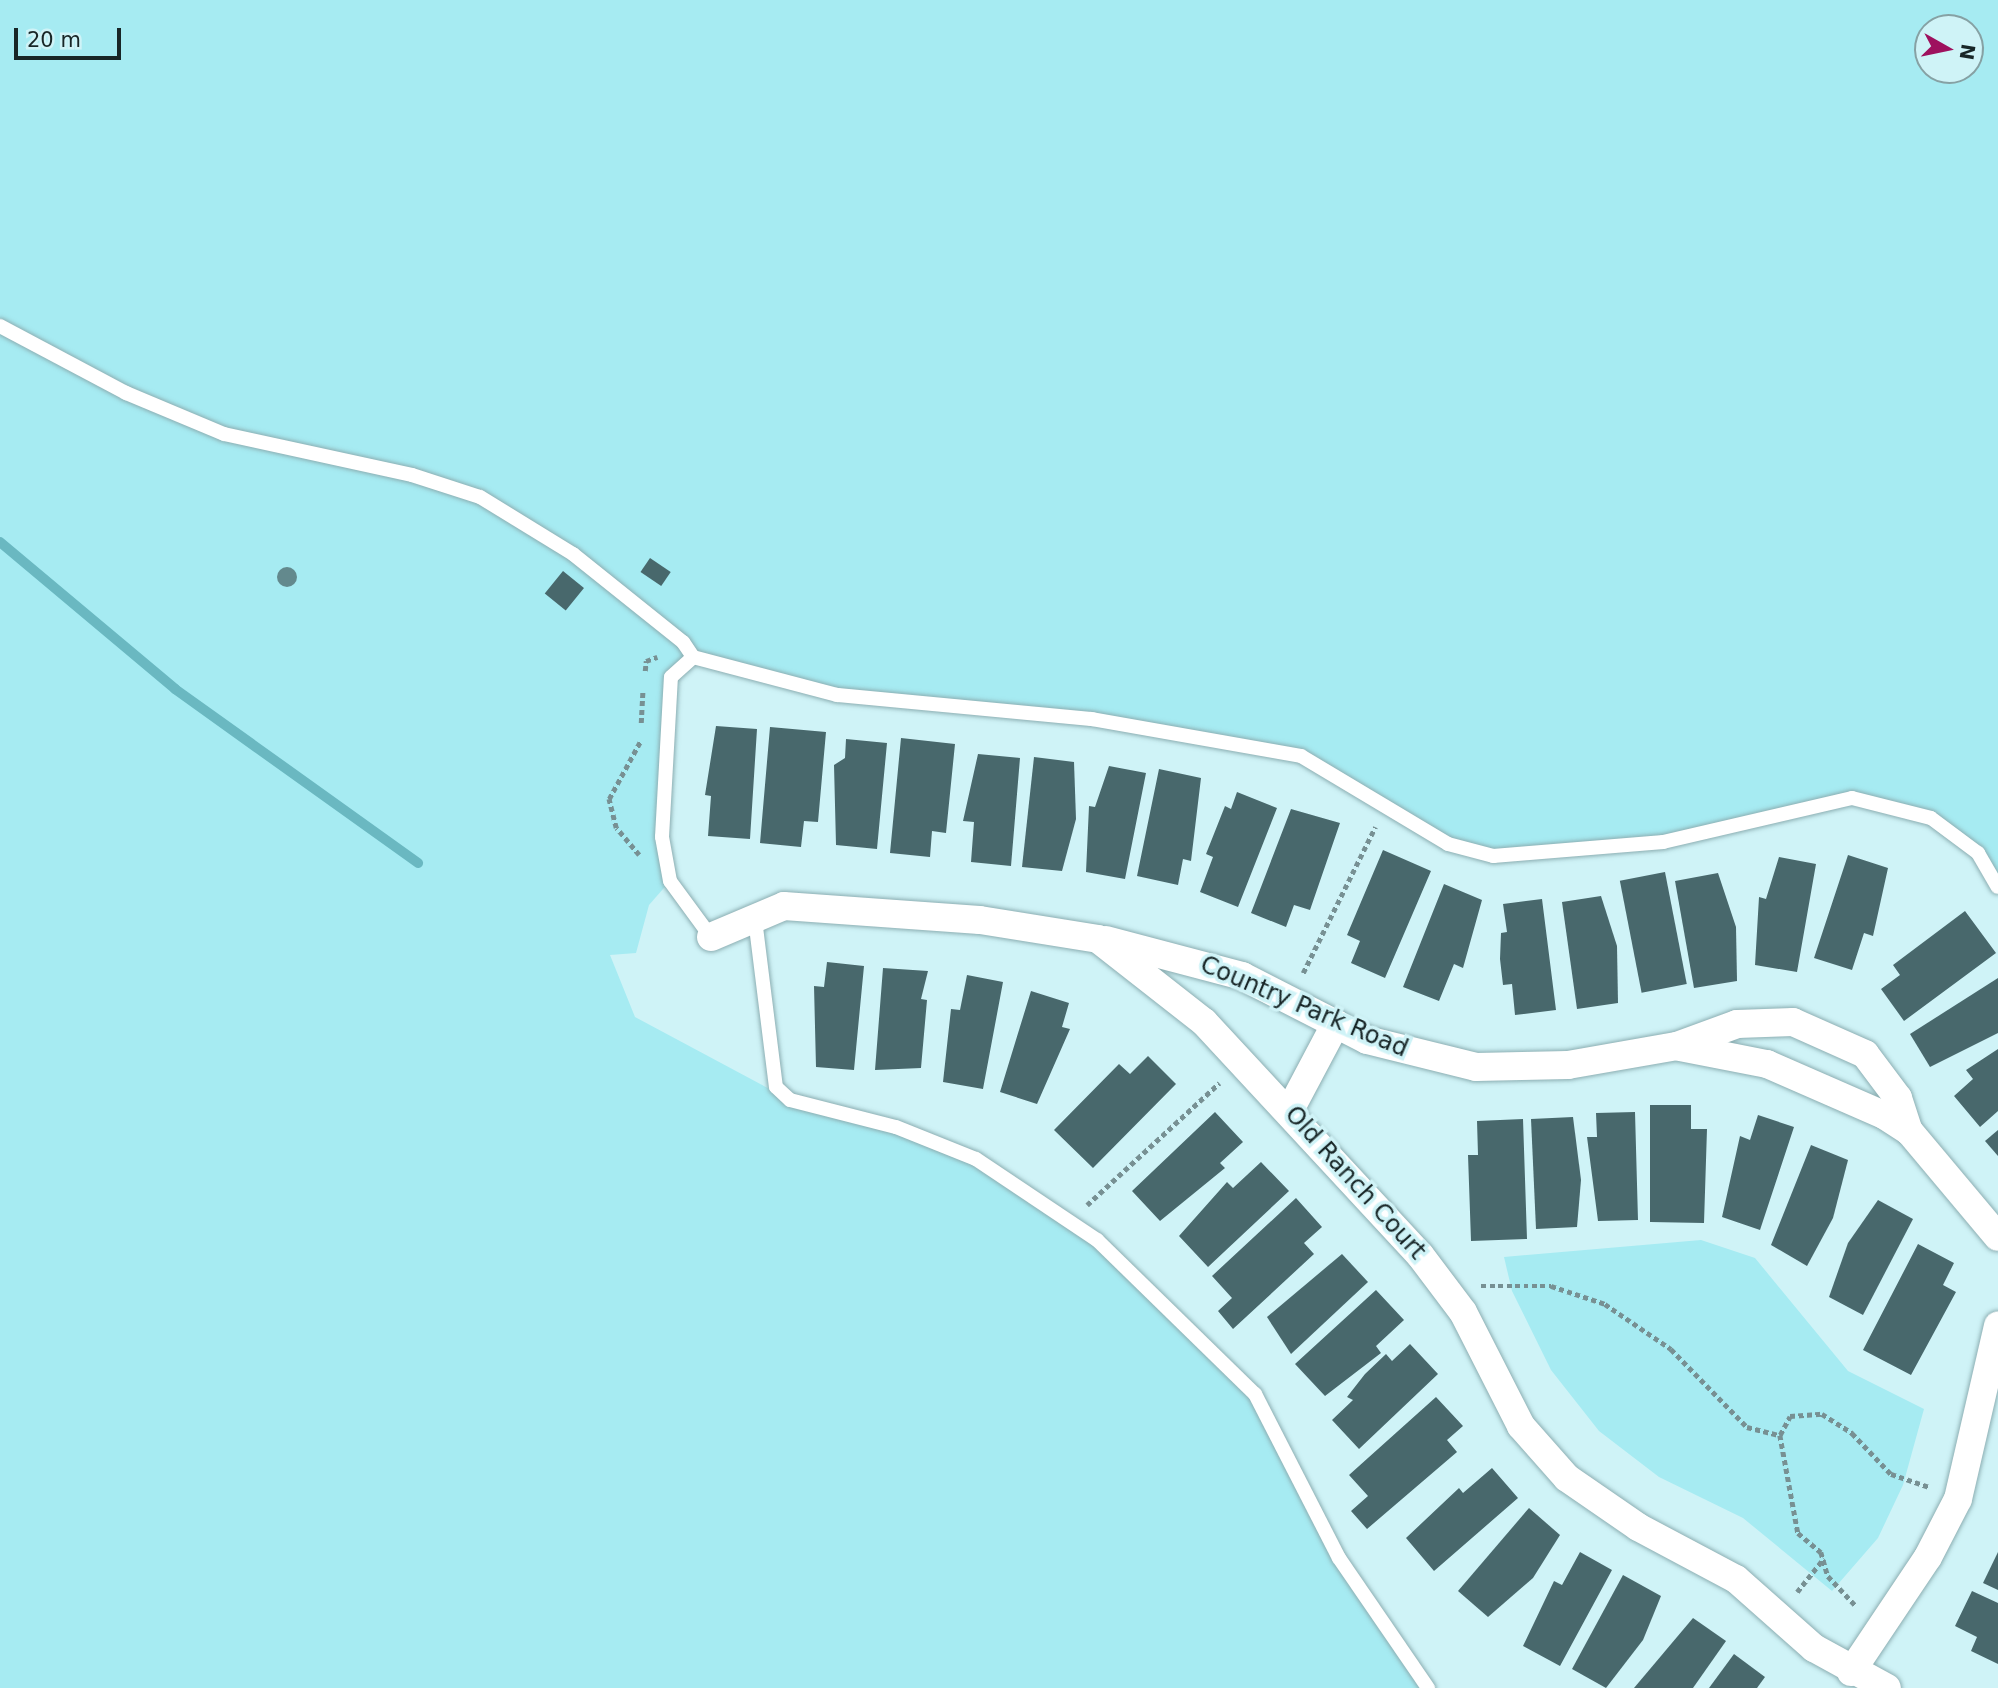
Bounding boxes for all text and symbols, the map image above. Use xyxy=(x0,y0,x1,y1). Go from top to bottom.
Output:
scale bar xyxy=(18,14,124,58)
north arrow xyxy=(1914,14,1984,84)
text: 20 m xyxy=(27,28,81,52)
text: N xyxy=(1956,42,1980,62)
street label: Country Park Road xyxy=(1196,950,1412,1064)
street label: Old Ranch Court xyxy=(1279,1100,1431,1266)

